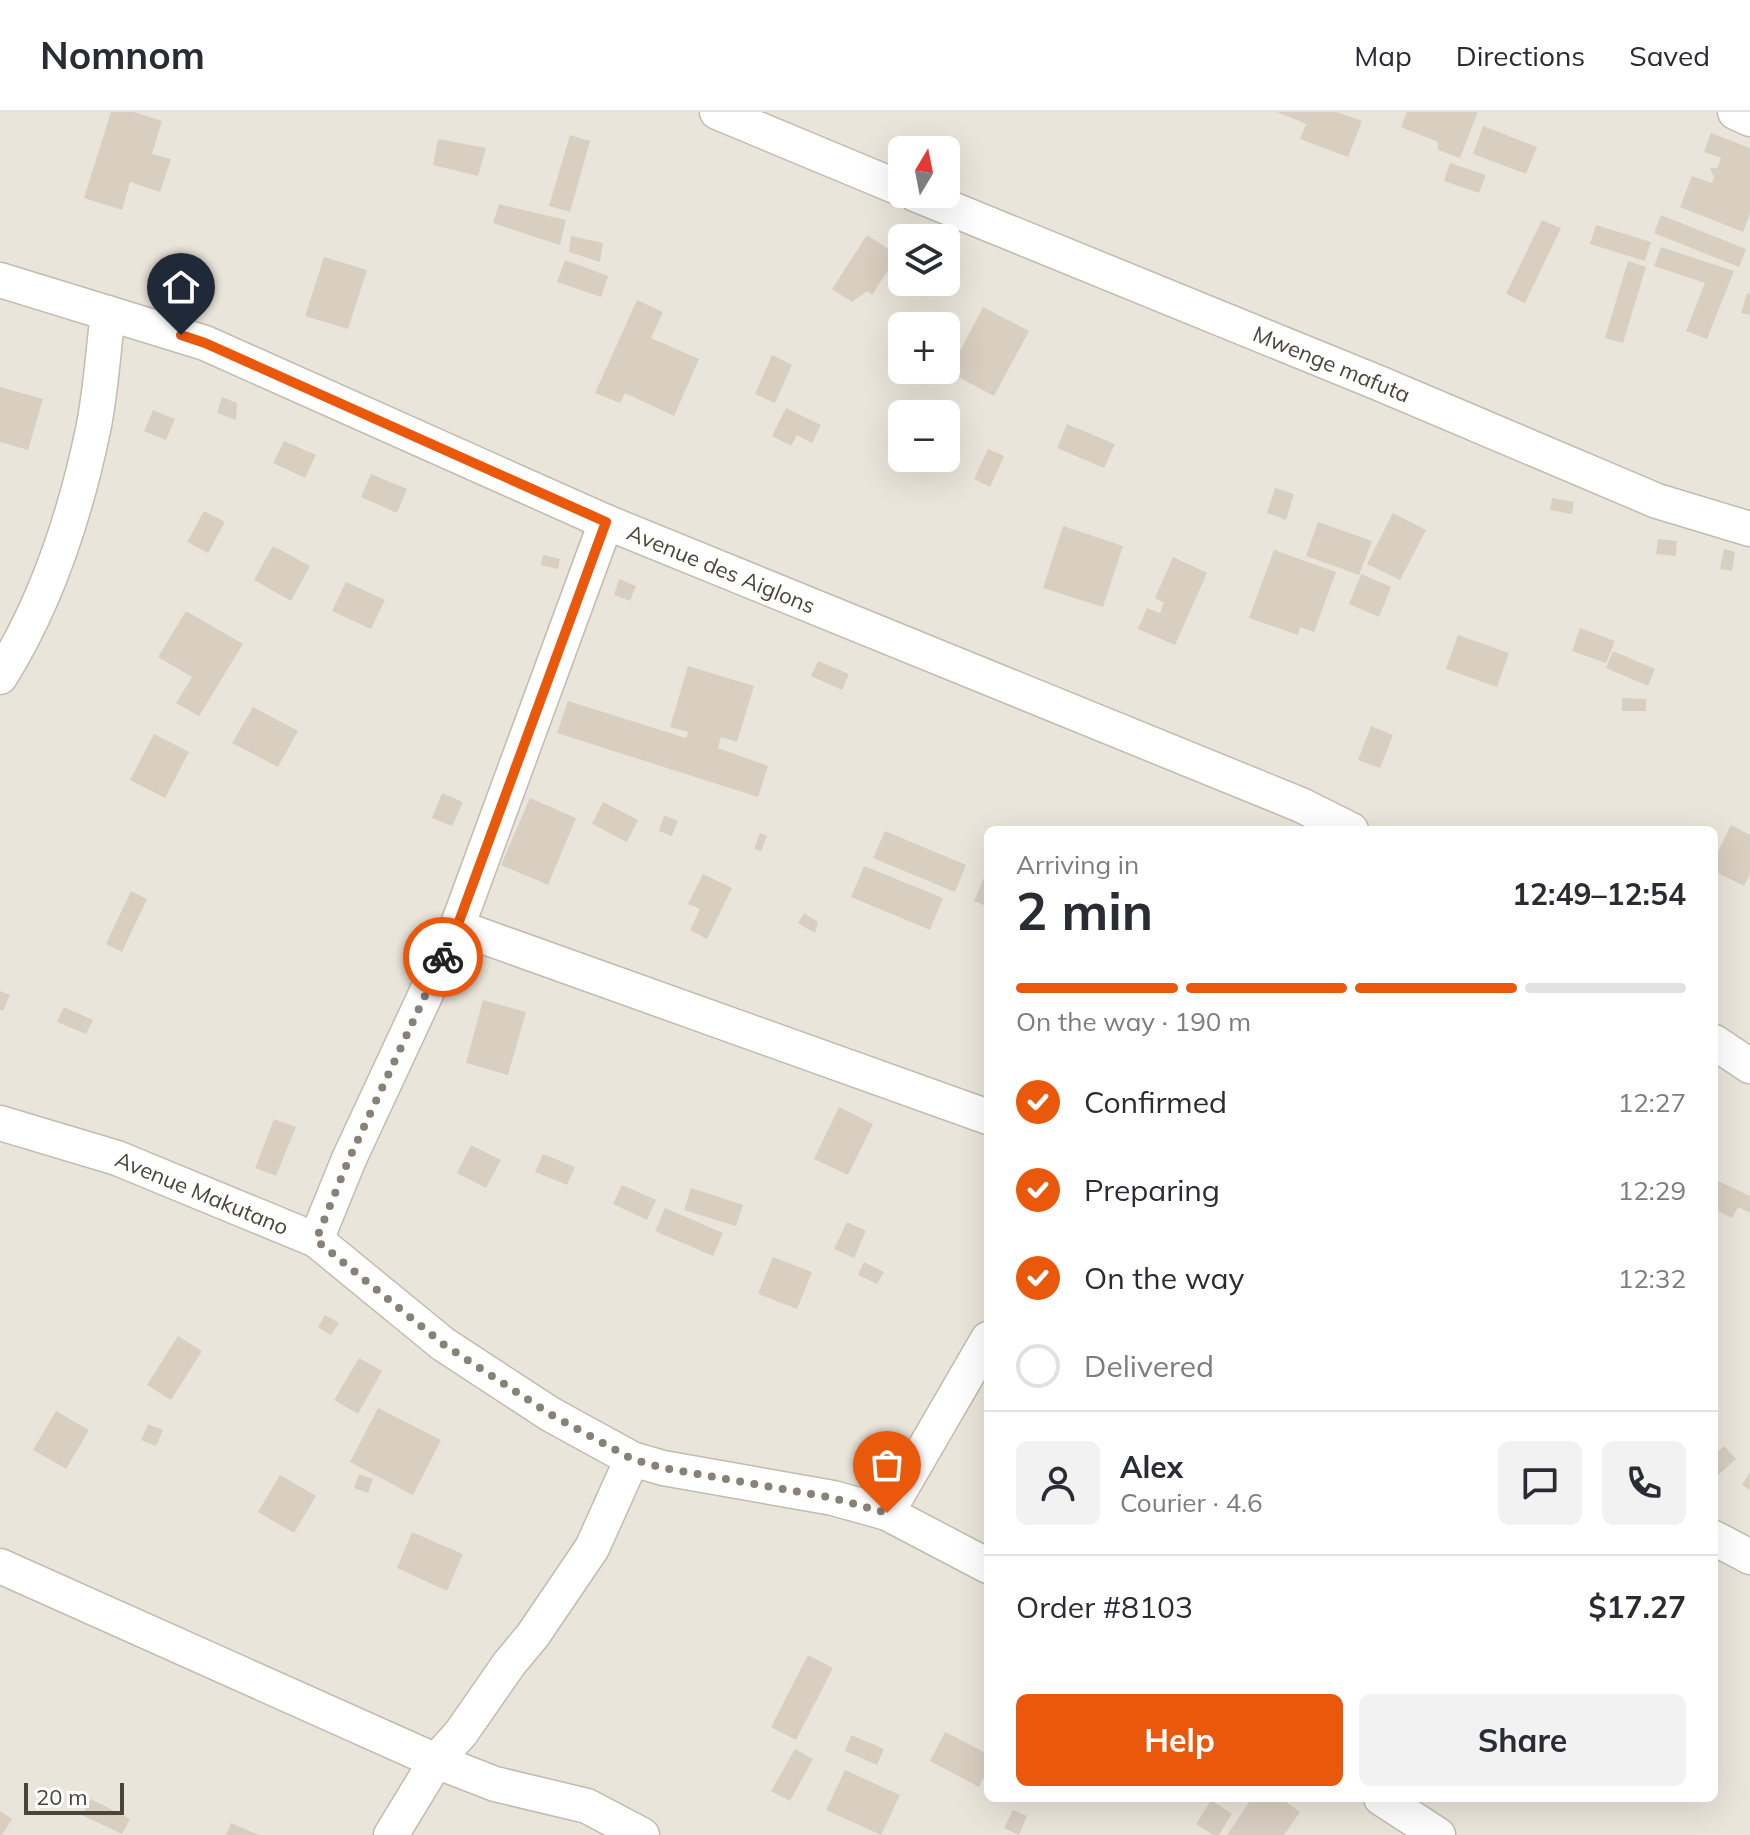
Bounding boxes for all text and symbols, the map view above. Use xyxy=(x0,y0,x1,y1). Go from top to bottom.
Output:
text: Nomnom xyxy=(40,31,205,79)
text: Map xyxy=(1354,38,1412,73)
text: Directions xyxy=(1456,38,1585,73)
text: Saved xyxy=(1629,38,1710,73)
north arrow xyxy=(888,136,960,208)
map controls xyxy=(888,136,960,472)
button: layers xyxy=(888,224,960,296)
pin xyxy=(147,253,215,335)
icon: home xyxy=(159,265,203,309)
button: + xyxy=(888,312,960,384)
street label: Mwenge mafuta xyxy=(1249,319,1414,409)
button: − xyxy=(888,400,960,472)
street label: Avenue des Aiglons xyxy=(623,518,819,620)
text: Arriving in xyxy=(1016,848,1139,881)
text: 12:49–12:54 xyxy=(1512,875,1686,913)
text: 2 min xyxy=(1016,878,1153,943)
courier xyxy=(403,917,483,997)
icon: bike xyxy=(421,935,465,979)
text: On the way · 190 m xyxy=(1016,1005,1251,1038)
icon: check xyxy=(1016,1080,1060,1124)
text: Confirmed xyxy=(1084,1083,1227,1121)
text: 12:27 xyxy=(1618,1086,1686,1119)
street label: Avenue Makutano xyxy=(111,1145,293,1241)
icon: check xyxy=(1016,1168,1060,1212)
text: Preparing xyxy=(1084,1171,1220,1209)
text: 12:29 xyxy=(1618,1174,1686,1207)
icon: check xyxy=(1016,1256,1060,1300)
text: On the way xyxy=(1084,1259,1244,1297)
text: 12:32 xyxy=(1618,1262,1686,1295)
text: Delivered xyxy=(1084,1347,1214,1385)
pin xyxy=(853,1431,921,1513)
button: person xyxy=(1016,1441,1100,1525)
button: chat xyxy=(1498,1441,1582,1525)
button: phone xyxy=(1602,1441,1686,1525)
icon: bag xyxy=(865,1443,909,1487)
text: Alex xyxy=(1120,1448,1183,1486)
text: Courier · 4.6 xyxy=(1120,1486,1263,1519)
text: Order #8103 xyxy=(1016,1588,1193,1626)
text: $17.27 xyxy=(1589,1588,1686,1626)
button: Help xyxy=(1016,1694,1343,1786)
button: Share xyxy=(1359,1694,1686,1786)
scale bar xyxy=(24,1779,124,1815)
text: 20 m xyxy=(36,1783,87,1811)

